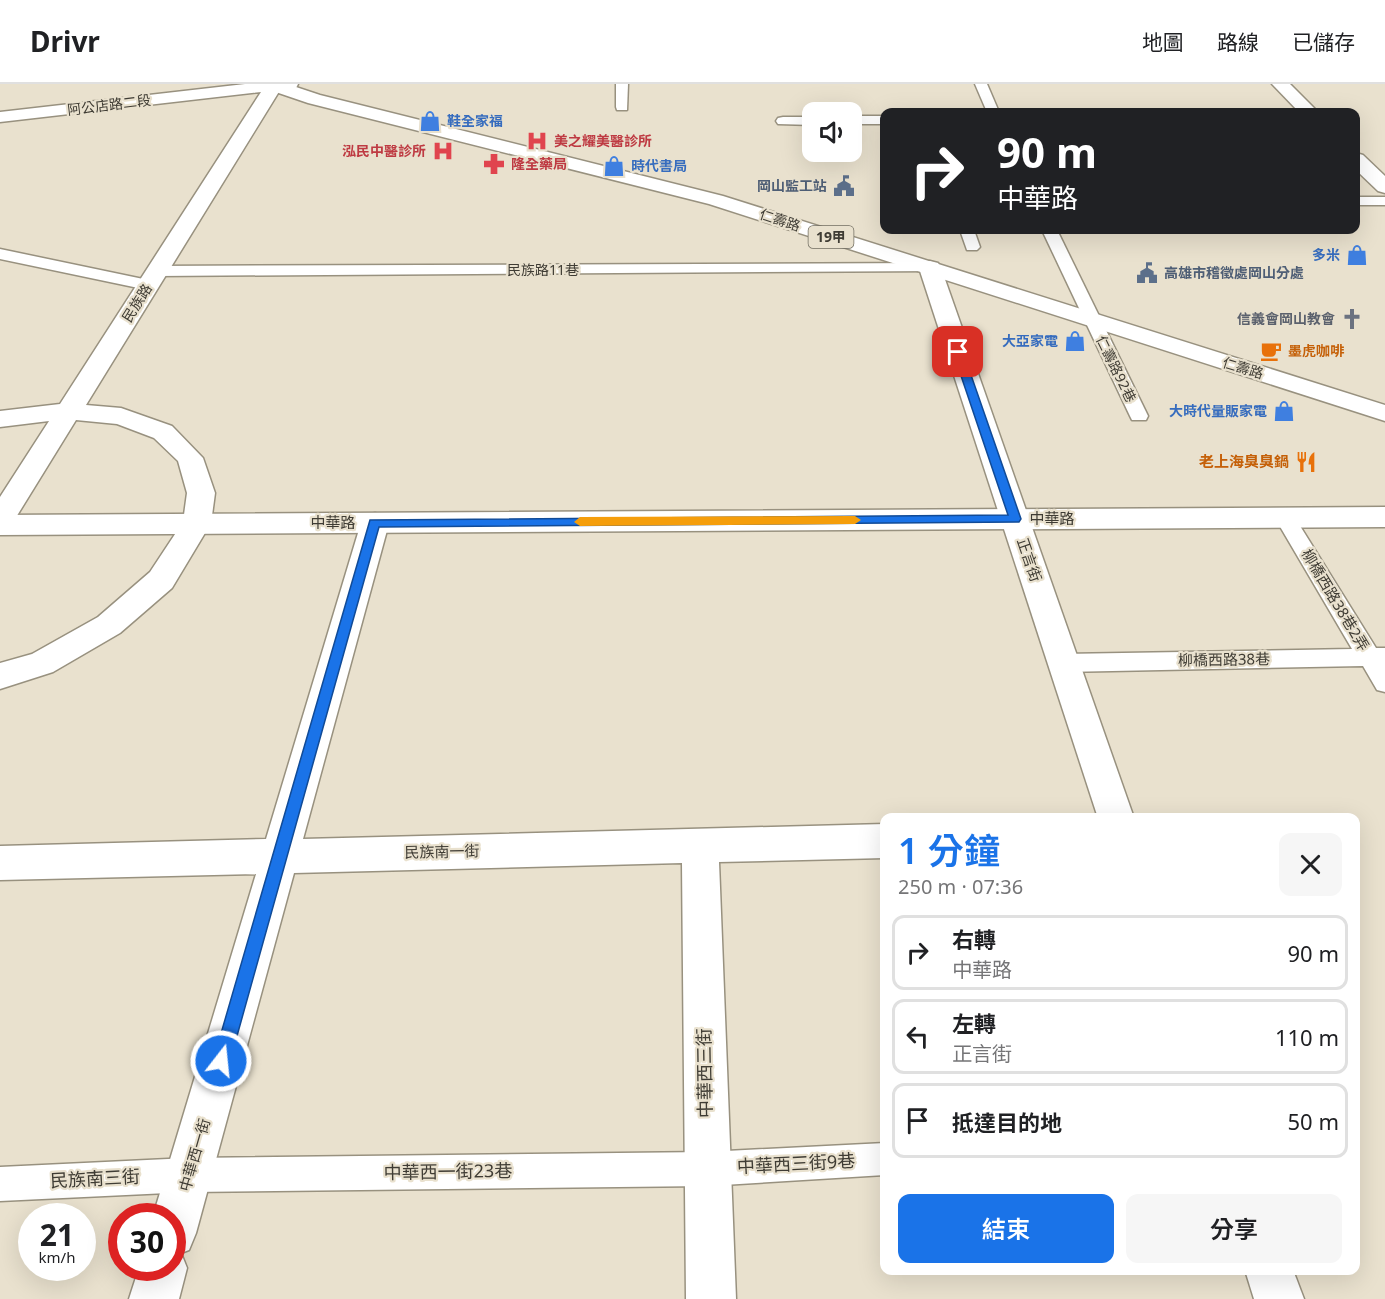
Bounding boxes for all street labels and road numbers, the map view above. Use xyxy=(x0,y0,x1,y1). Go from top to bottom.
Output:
street label: 阿公店路二段 xyxy=(66,90,152,119)
street label: 仁壽路 xyxy=(757,204,803,235)
road number: 19甲 xyxy=(808,226,854,248)
street label: 民族路11巷 xyxy=(507,260,579,279)
street label: 民族路 xyxy=(117,280,156,326)
street label: 仁壽路92巷 xyxy=(1092,332,1141,405)
street label: 仁壽路 xyxy=(1220,352,1266,383)
street label: 中華路 xyxy=(1029,508,1075,528)
street label: 中華路 xyxy=(310,512,356,532)
street label: 正言街 xyxy=(1013,535,1047,584)
street label: 柳橋西路38巷2弄 xyxy=(1297,545,1374,654)
street label: 柳橋西路38巷 xyxy=(1178,648,1270,670)
street label: 民族南一街 xyxy=(404,840,480,862)
street label: 中華西三街 xyxy=(691,1028,717,1118)
street label: 中華西一街 xyxy=(174,1116,214,1194)
street label: 中華西三街9巷 xyxy=(736,1148,856,1178)
street label: 中華西一街23巷 xyxy=(383,1158,512,1184)
street label: 民族南三街 xyxy=(49,1164,141,1192)

